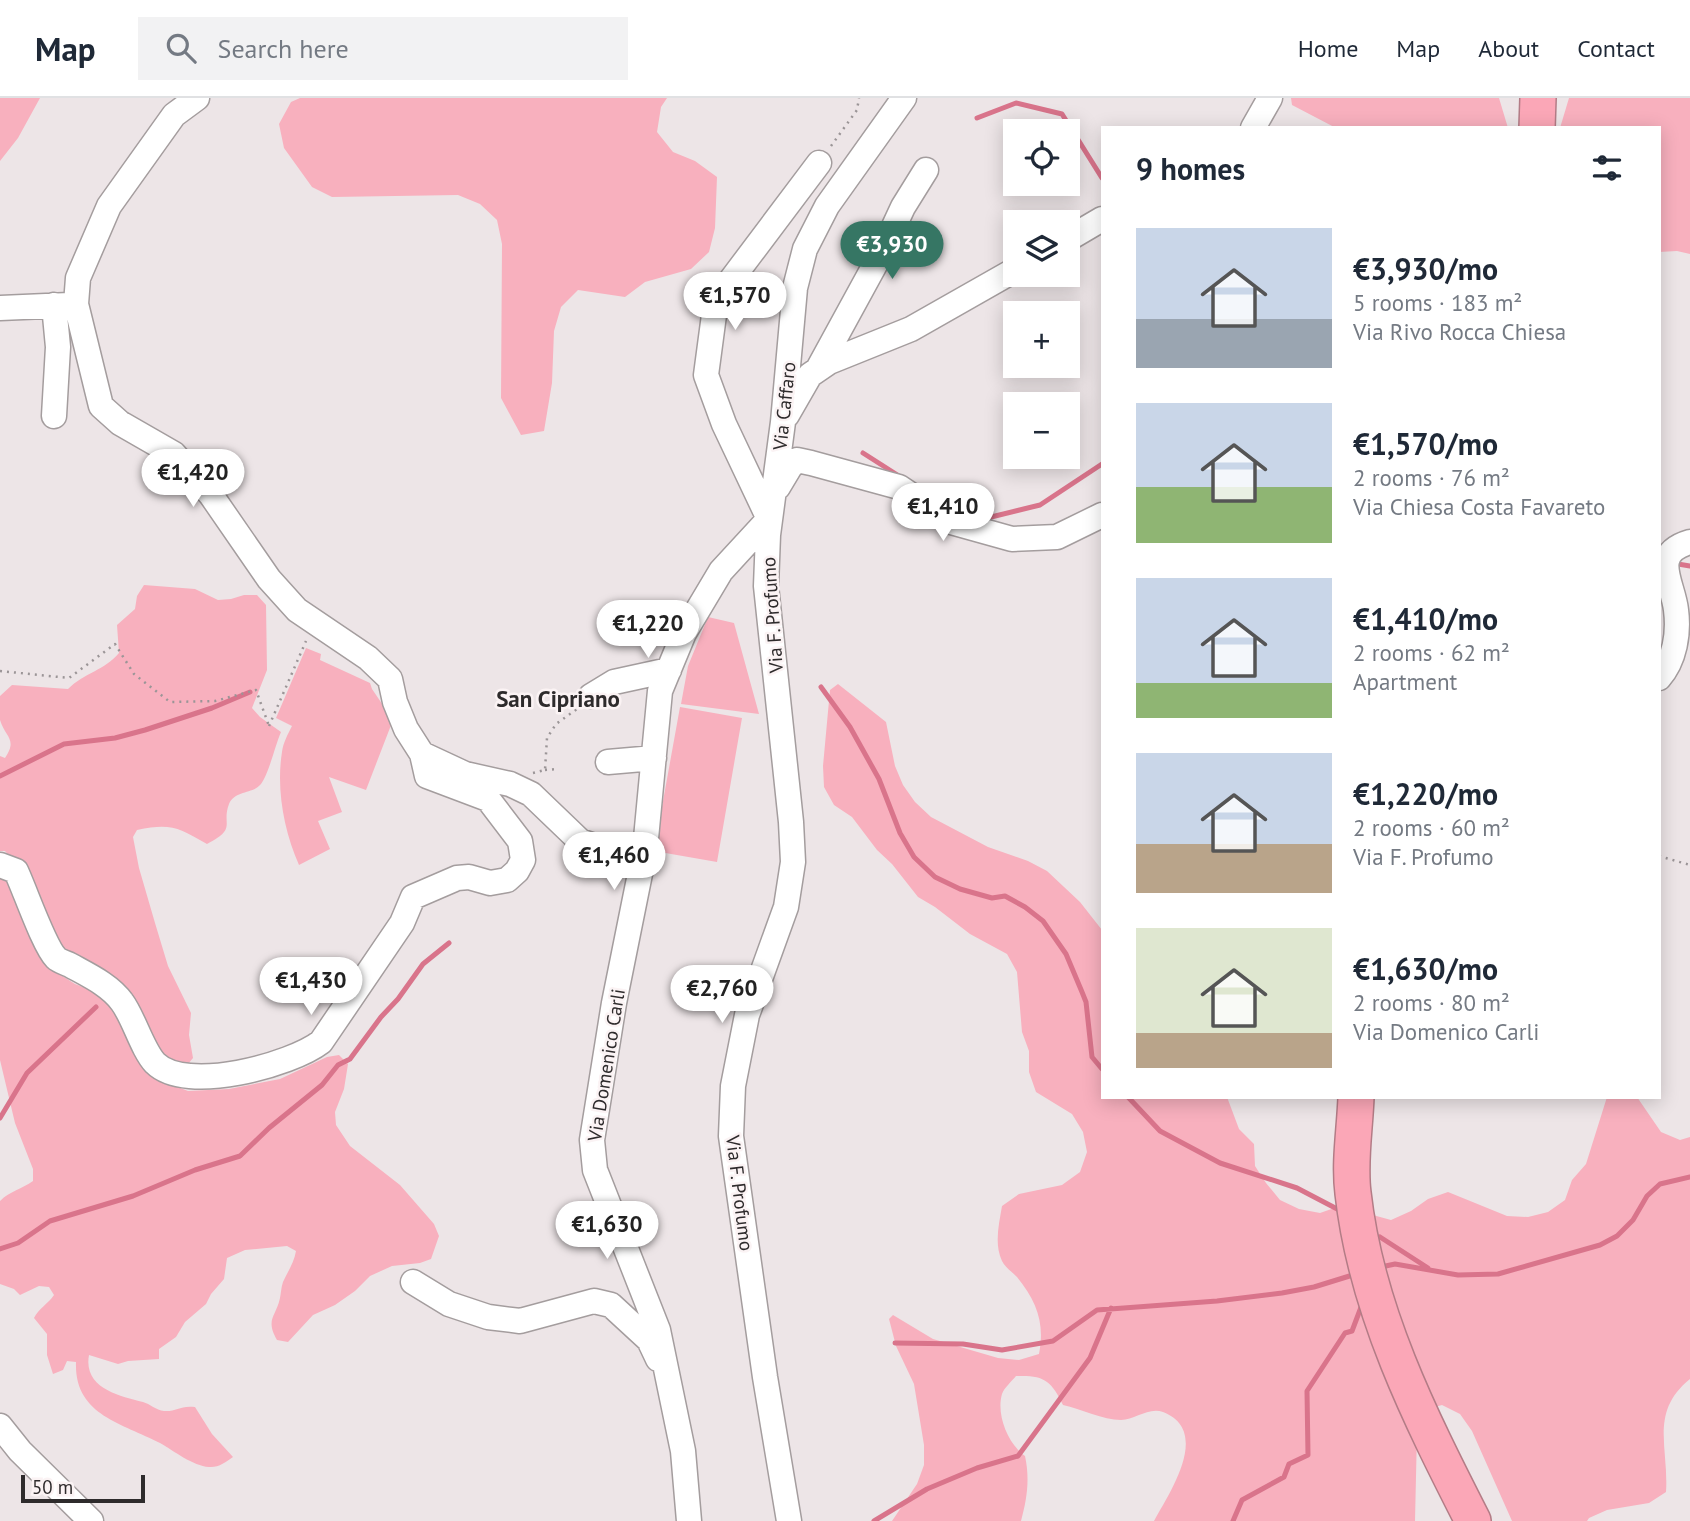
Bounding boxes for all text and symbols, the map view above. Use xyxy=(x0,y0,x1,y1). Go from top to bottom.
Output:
search box xyxy=(138,17,628,80)
text: Map xyxy=(35,27,96,70)
icon: search xyxy=(162,29,200,67)
text: Search here xyxy=(218,32,349,65)
text: Home xyxy=(1298,33,1358,64)
text: Map xyxy=(1396,33,1440,64)
text: About xyxy=(1478,33,1539,64)
text: Contact xyxy=(1577,33,1655,64)
map controls xyxy=(1003,119,1080,469)
button: locate xyxy=(1003,119,1080,196)
text: 9 homes xyxy=(1136,149,1245,188)
icon: filters xyxy=(1588,149,1626,187)
button: layers xyxy=(1003,210,1080,287)
pin: €3,930 xyxy=(835,222,949,281)
text: €3,930 xyxy=(856,229,928,258)
text: €3,930/mo xyxy=(1353,249,1498,288)
icon: home xyxy=(1192,256,1276,340)
pin: €1,570 xyxy=(678,272,792,332)
text: €1,570 xyxy=(699,280,771,309)
text: 5 rooms · 183 m² xyxy=(1353,288,1522,317)
button: + xyxy=(1003,301,1080,378)
text: Via Rivo Rocca Chiesa xyxy=(1353,317,1566,346)
street label: Via Caffaro xyxy=(767,361,801,452)
button: − xyxy=(1003,392,1080,469)
text: €1,570/mo xyxy=(1353,424,1498,463)
icon: home xyxy=(1192,431,1276,515)
pin: €1,420 xyxy=(136,450,250,509)
text: €1,420 xyxy=(157,457,229,486)
text: 2 rooms · 76 m² xyxy=(1353,463,1510,492)
pin: €1,410 xyxy=(886,484,1000,543)
text: €1,410 xyxy=(907,491,979,520)
text: Via Chiesa Costa Favareto xyxy=(1353,492,1605,521)
street label: Via F. Profumo xyxy=(756,556,788,675)
text: €1,410/mo xyxy=(1353,599,1498,638)
pin: €1,220 xyxy=(591,601,705,660)
icon: home xyxy=(1192,606,1276,690)
text: €1,220 xyxy=(612,608,684,637)
text: 2 rooms · 62 m² xyxy=(1353,638,1510,667)
text: Apartment xyxy=(1353,667,1457,696)
district label: San Cipriano xyxy=(496,684,620,713)
text: €1,220/mo xyxy=(1353,774,1498,813)
icon: home xyxy=(1192,781,1276,865)
text: 2 rooms · 60 m² xyxy=(1353,813,1510,842)
pin: €1,460 xyxy=(557,832,671,892)
text: €1,460 xyxy=(578,840,650,869)
text: Via F. Profumo xyxy=(1353,842,1494,871)
text: €1,630/mo xyxy=(1353,949,1498,988)
icon: home xyxy=(1192,956,1276,1040)
pin: €1,430 xyxy=(254,958,368,1017)
text: €1,430 xyxy=(275,965,347,994)
pin: €2,760 xyxy=(665,965,779,1025)
text: €2,760 xyxy=(686,973,758,1002)
street label: Via Domenico Carli xyxy=(582,987,630,1144)
text: 2 rooms · 80 m² xyxy=(1353,988,1510,1017)
text: Via Domenico Carli xyxy=(1353,1017,1539,1046)
street label: Via F. Profumo xyxy=(721,1133,759,1252)
pin: €1,630 xyxy=(550,1202,664,1261)
text: €1,630 xyxy=(571,1209,643,1238)
scale bar xyxy=(21,1472,145,1504)
text: 50 m xyxy=(32,1475,73,1499)

